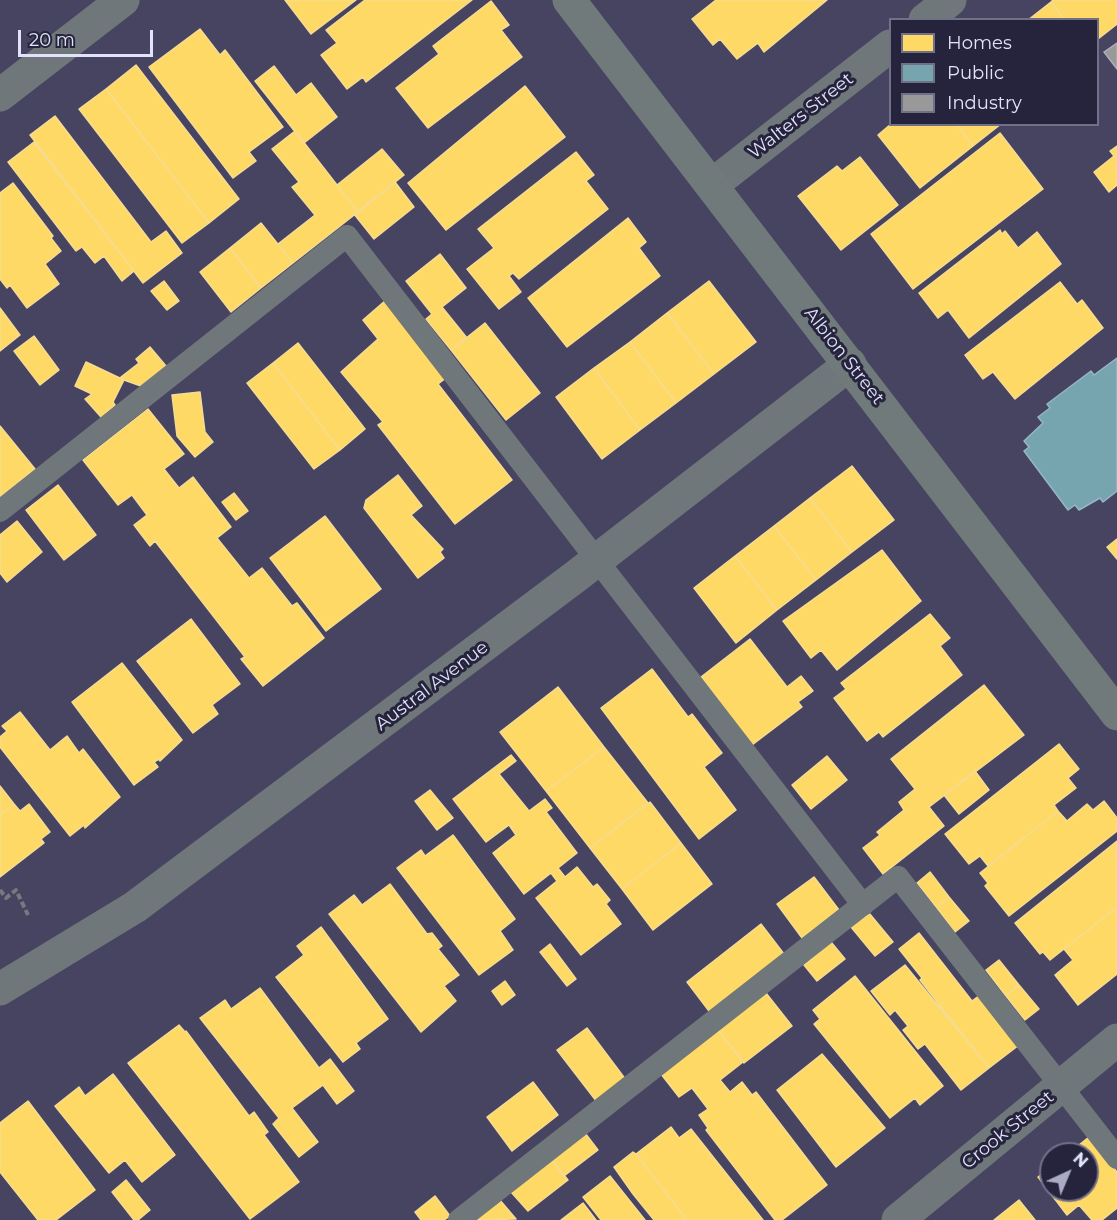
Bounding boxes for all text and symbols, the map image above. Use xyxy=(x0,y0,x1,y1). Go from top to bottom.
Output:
scale bar xyxy=(21,18,156,56)
legend xyxy=(889,18,1099,126)
text: 20 m xyxy=(29,29,75,51)
text: Homes xyxy=(947,32,1012,54)
text: Public xyxy=(947,62,1004,84)
street label: Walters Street xyxy=(744,68,858,164)
text: Industry xyxy=(947,92,1022,114)
street label: Albion Street xyxy=(799,303,889,409)
street label: Austral Avenue xyxy=(371,637,493,735)
street label: Crook Street xyxy=(958,1086,1058,1174)
north arrow xyxy=(1039,1142,1099,1202)
text: N xyxy=(1069,1149,1092,1171)

